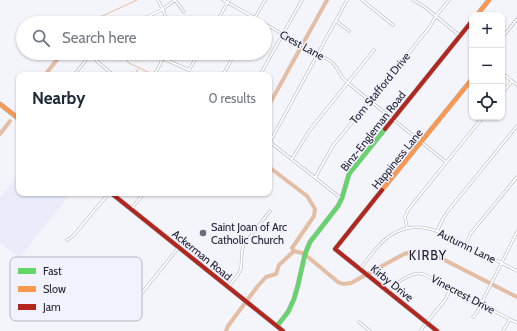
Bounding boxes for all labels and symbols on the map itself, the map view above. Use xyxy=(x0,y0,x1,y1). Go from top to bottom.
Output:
street label: Crest Lane xyxy=(277,27,327,63)
street label: Tom Stafford Drive xyxy=(347,49,413,127)
street label: Binz-Engleman Road xyxy=(337,88,409,174)
street label: Happiness Lane xyxy=(368,126,426,192)
place label: Saint Joan of Arc Catholic Church xyxy=(211,220,287,247)
street label: Autumn Lane xyxy=(436,226,499,266)
street label: Ackerman Road xyxy=(169,227,235,283)
marker: Saint Joan of Arc Catholic Church xyxy=(198,228,208,238)
district label: KIRBY xyxy=(409,247,447,263)
legend xyxy=(10,257,142,321)
street label: Kirby Drive xyxy=(368,262,416,305)
text: Fast xyxy=(43,264,62,278)
street label: Vinecrest Drive xyxy=(429,271,498,317)
text: Slow xyxy=(43,282,66,296)
text: Jam xyxy=(42,300,61,314)

